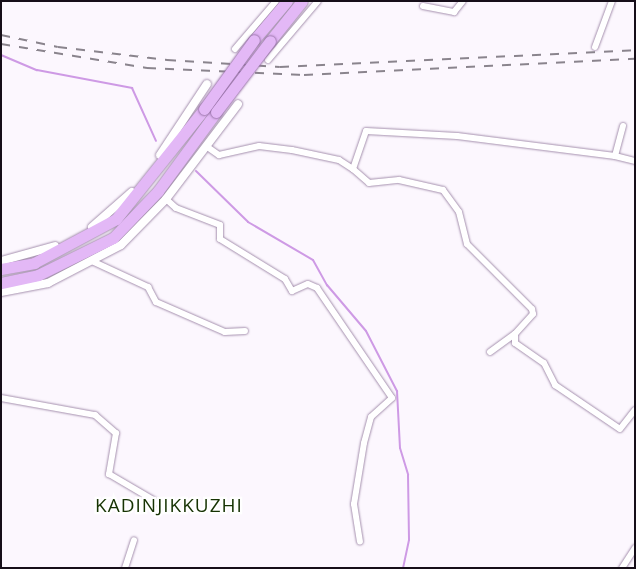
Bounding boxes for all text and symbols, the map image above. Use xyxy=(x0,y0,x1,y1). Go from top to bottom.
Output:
district label: KADINJIKKUZHI xyxy=(93,495,245,517)

